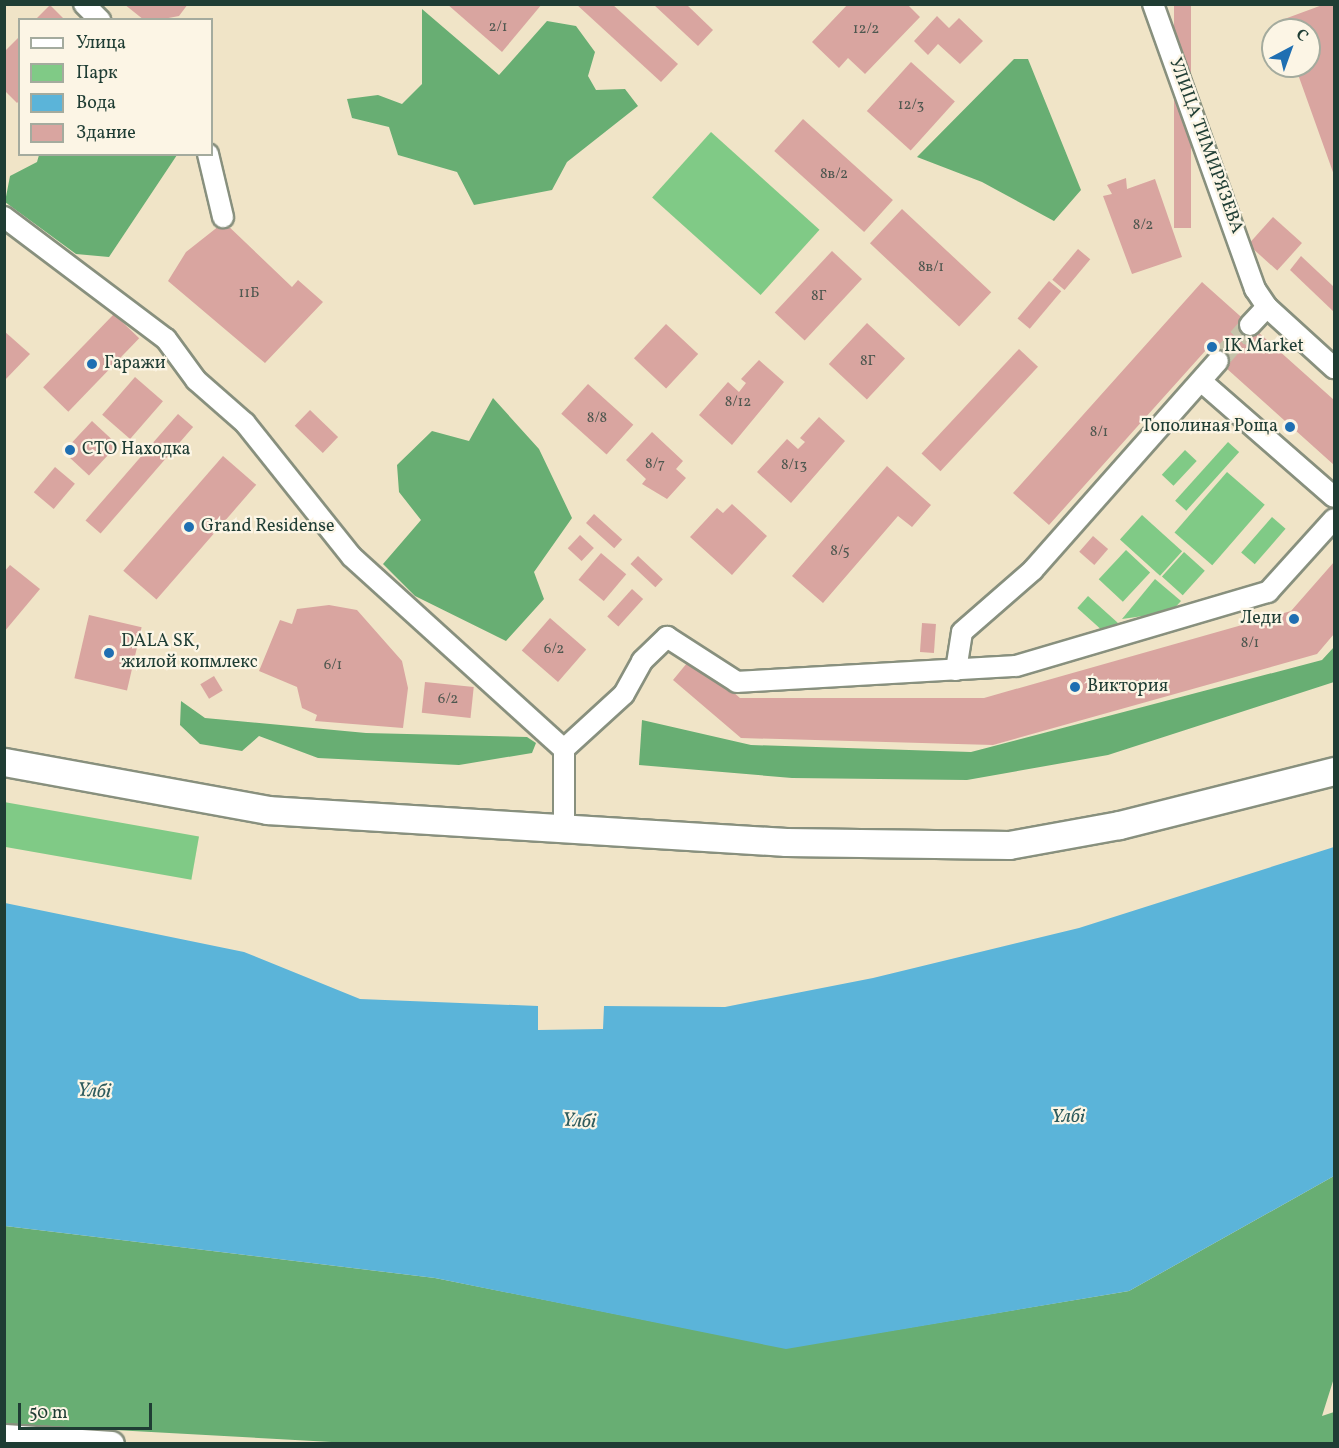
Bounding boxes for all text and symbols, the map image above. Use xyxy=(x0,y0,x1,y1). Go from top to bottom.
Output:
legend xyxy=(18,18,213,156)
north arrow xyxy=(1261,18,1321,78)
house number: 2/1 xyxy=(489,19,507,37)
house number: 12/2 xyxy=(853,21,879,39)
text: С xyxy=(1290,24,1313,48)
text: Улица xyxy=(76,31,126,56)
street label: УЛИЦА ТИМИРЯЗЕВА xyxy=(1163,55,1247,237)
text: Парк xyxy=(76,61,118,86)
text: Вода xyxy=(76,91,116,116)
house number: 12/3 xyxy=(898,97,924,115)
text: Здание xyxy=(76,121,136,146)
house number: 8в/2 xyxy=(820,166,848,184)
house number: 8/2 xyxy=(1133,217,1153,235)
house number: 8в/1 xyxy=(918,259,944,277)
house number: 11Б xyxy=(239,285,259,303)
house number: 8Г xyxy=(811,288,827,306)
place label: IK Market xyxy=(1224,336,1304,358)
marker: IK Market xyxy=(1205,340,1219,354)
place label: Гаражи xyxy=(104,353,166,375)
house number: 8Г xyxy=(860,353,876,371)
marker: Гаражи xyxy=(85,357,99,371)
house number: 8/12 xyxy=(725,394,751,412)
house number: 8/8 xyxy=(587,410,607,428)
place label: Тополиная Роща xyxy=(1141,416,1278,438)
marker: Тополиная Роща xyxy=(1283,420,1297,434)
house number: 8/1 xyxy=(1090,424,1108,442)
place label: СТО Находка xyxy=(82,439,191,461)
marker: СТО Находка xyxy=(63,443,77,457)
house number: 8/7 xyxy=(645,456,665,474)
house number: 8/13 xyxy=(781,457,807,475)
place label: Grand Residense xyxy=(201,516,334,538)
marker: Grand Residense xyxy=(182,520,196,534)
house number: 8/5 xyxy=(830,543,850,561)
place label: Леди xyxy=(1240,608,1282,630)
marker: Леди xyxy=(1287,612,1301,626)
place label: DALA SK, жилой копмлекс xyxy=(121,632,258,674)
house number: 8/1 xyxy=(1241,635,1259,653)
house number: 6/2 xyxy=(544,641,564,659)
marker: DALA SK, жилой копмлекс xyxy=(102,646,116,660)
house number: 6/1 xyxy=(324,657,342,675)
place label: Виктория xyxy=(1087,676,1168,698)
marker: Виктория xyxy=(1068,680,1082,694)
house number: 6/2 xyxy=(438,691,458,709)
water label: Үлбі xyxy=(77,1079,111,1105)
water label: Үлбі xyxy=(1051,1105,1085,1129)
water label: Үлбі xyxy=(562,1109,596,1135)
scale bar xyxy=(21,1391,154,1429)
text: 50 m xyxy=(29,1401,68,1426)

